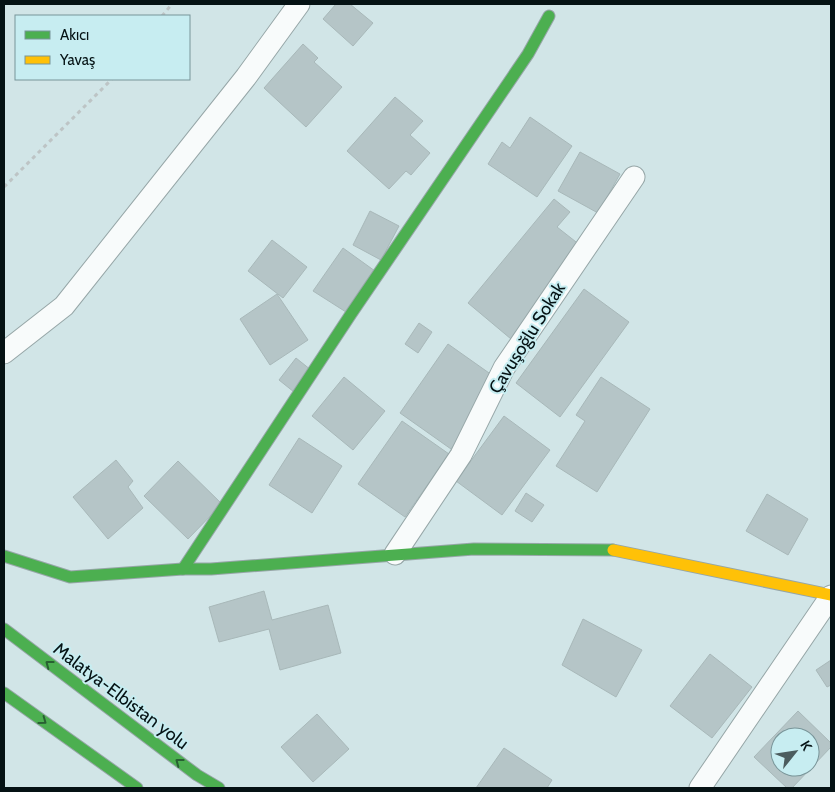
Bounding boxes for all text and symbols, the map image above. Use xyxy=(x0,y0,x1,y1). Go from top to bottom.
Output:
legend xyxy=(15,15,190,80)
text: Akıcı xyxy=(60,26,89,44)
text: Yavaş xyxy=(59,51,95,69)
street label: Çavuşoğlu Sokak xyxy=(484,278,570,398)
street label: Malatya-Elbistan yolu xyxy=(49,638,193,754)
one-way arrow xyxy=(46,661,55,669)
one-way arrow xyxy=(38,715,47,724)
north arrow xyxy=(770,727,820,777)
text: K xyxy=(796,737,816,754)
one-way arrow xyxy=(176,759,185,767)

